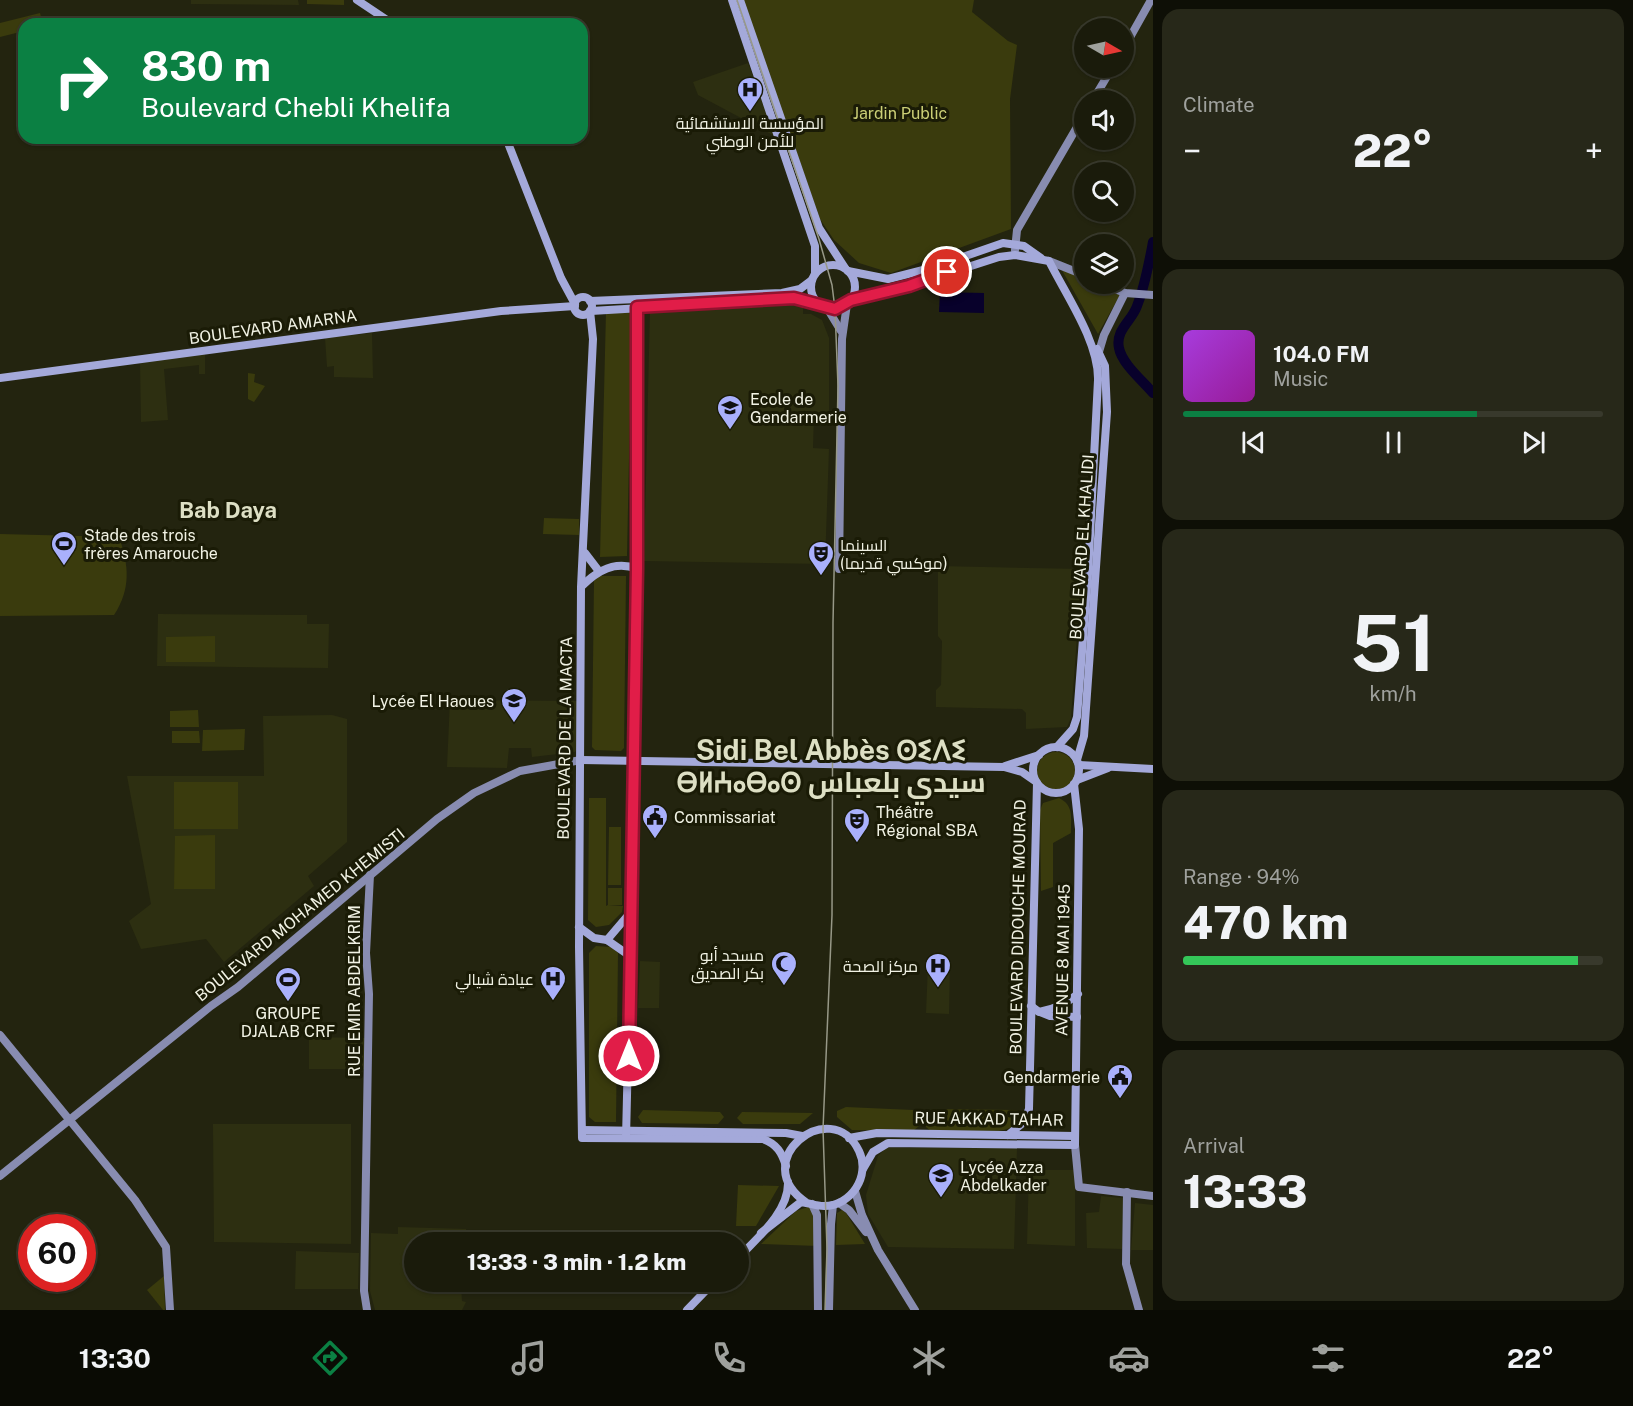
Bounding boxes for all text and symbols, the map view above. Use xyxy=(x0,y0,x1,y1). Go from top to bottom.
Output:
north arrow xyxy=(1074,18,1134,78)
map controls xyxy=(1074,18,1134,294)
text: 830 m xyxy=(141,41,271,90)
icon: right xyxy=(42,42,120,120)
hospital icon: المؤسسة الاستشفائية للأمن الوطني xyxy=(735,75,765,113)
button: sound xyxy=(1074,90,1134,150)
text: Boulevard Chebli Khelifa xyxy=(141,91,451,123)
text: Climate xyxy=(1183,93,1255,117)
park label: Jardin Public xyxy=(853,104,947,123)
place label: المؤسسة الاستشفائية للأمن الوطني xyxy=(676,114,824,155)
text: 22° xyxy=(1353,124,1433,177)
text: − xyxy=(1183,132,1201,170)
text: + xyxy=(1585,132,1603,170)
button: search xyxy=(1074,162,1134,222)
button: layers xyxy=(1074,234,1134,294)
pin xyxy=(921,246,972,297)
icon: arrive xyxy=(930,255,963,288)
street label: BOULEVARD AMARNA xyxy=(188,306,358,348)
text: 104.0 FM xyxy=(1273,341,1370,367)
text: Music xyxy=(1273,367,1328,391)
place label: Ecole de Gendarmerie xyxy=(750,390,847,427)
school or university icon: Ecole de Gendarmerie xyxy=(715,393,745,431)
icon: previous xyxy=(1237,426,1270,459)
icon: pause xyxy=(1377,426,1410,459)
icon: next xyxy=(1517,426,1550,459)
street label: BOULEVARD EL KHALIDI xyxy=(1066,454,1098,640)
district label: Bab Daya xyxy=(179,497,277,523)
place label: Stade des trois frères Amarouche xyxy=(84,526,218,563)
sports icon: Stade des trois frères Amarouche xyxy=(49,529,79,567)
place label: السينما (موكسي قديما) xyxy=(840,536,948,576)
theatre icon: السينما (موكسي قديما) xyxy=(806,539,836,577)
text: 51 xyxy=(1350,597,1436,689)
street label: BOULEVARD DE LA MACTA xyxy=(554,636,576,840)
text: km/h xyxy=(1369,682,1417,706)
school or university icon: Lycée El Haoues xyxy=(499,686,529,724)
place label: Lycée El Haoues xyxy=(372,692,494,711)
district label: Sidi Bel Abbès ⵙⵉⴷⵉ ⴱⵍⵄⴰⴱⴰⵙ سيدي بلعباس xyxy=(676,733,986,805)
street label: BOULEVARD DIDOUCHE MOURAD xyxy=(1006,799,1030,1055)
public building icon: Commissariat xyxy=(640,802,670,840)
place label: Théâtre Régional SBA xyxy=(876,803,978,840)
theatre icon: Théâtre Régional SBA xyxy=(842,806,872,844)
place label: Commissariat xyxy=(674,808,776,827)
street label: BOULEVARD MOHAMED KHEMISTI xyxy=(192,825,408,1005)
text: Range · 94% xyxy=(1183,865,1300,889)
street label: AVENUE 8 MAI 1945 xyxy=(1052,884,1074,1036)
text: 470 km xyxy=(1183,896,1348,949)
street label: RUE EMIR ABDELKRIM xyxy=(345,905,364,1077)
place label: مسجد أبو بكر الصديق xyxy=(691,946,764,984)
mosque icon: مسجد أبو بكر الصديق xyxy=(769,949,799,987)
hospital icon: مركز الصحة xyxy=(923,951,953,989)
place label: مركز الصحة xyxy=(843,957,918,976)
hospital icon: عيادة شيالي xyxy=(538,964,568,1002)
sports icon: GROUPE DJALAB CRF xyxy=(273,965,303,1003)
place label: عيادة شيالي xyxy=(455,970,534,993)
place label: GROUPE DJALAB CRF xyxy=(241,1004,335,1041)
position arrow xyxy=(597,1024,661,1088)
public building icon: Gendarmerie xyxy=(1105,1062,1135,1100)
place label: Gendarmerie xyxy=(1003,1068,1100,1087)
street label: RUE AKKAD TAHAR xyxy=(914,1108,1064,1130)
text: Arrival xyxy=(1183,1134,1245,1158)
place label: Lycée Azza Abdelkader xyxy=(960,1158,1047,1195)
school or university icon: Lycée Azza Abdelkader xyxy=(926,1161,956,1199)
text: 13:33 xyxy=(1183,1165,1308,1218)
speed limit sign: 60 xyxy=(18,1214,96,1292)
text: 13:33 · 3 min · 1.2 km xyxy=(467,1249,686,1275)
icon: directions xyxy=(309,1337,351,1379)
icon: music xyxy=(508,1337,550,1379)
icon: phone xyxy=(708,1337,750,1379)
icon: climate xyxy=(908,1337,950,1379)
icon: car xyxy=(1108,1337,1150,1379)
icon: filters xyxy=(1307,1337,1349,1379)
text: 13:30 xyxy=(79,1342,151,1374)
text: 22° xyxy=(1507,1342,1554,1374)

